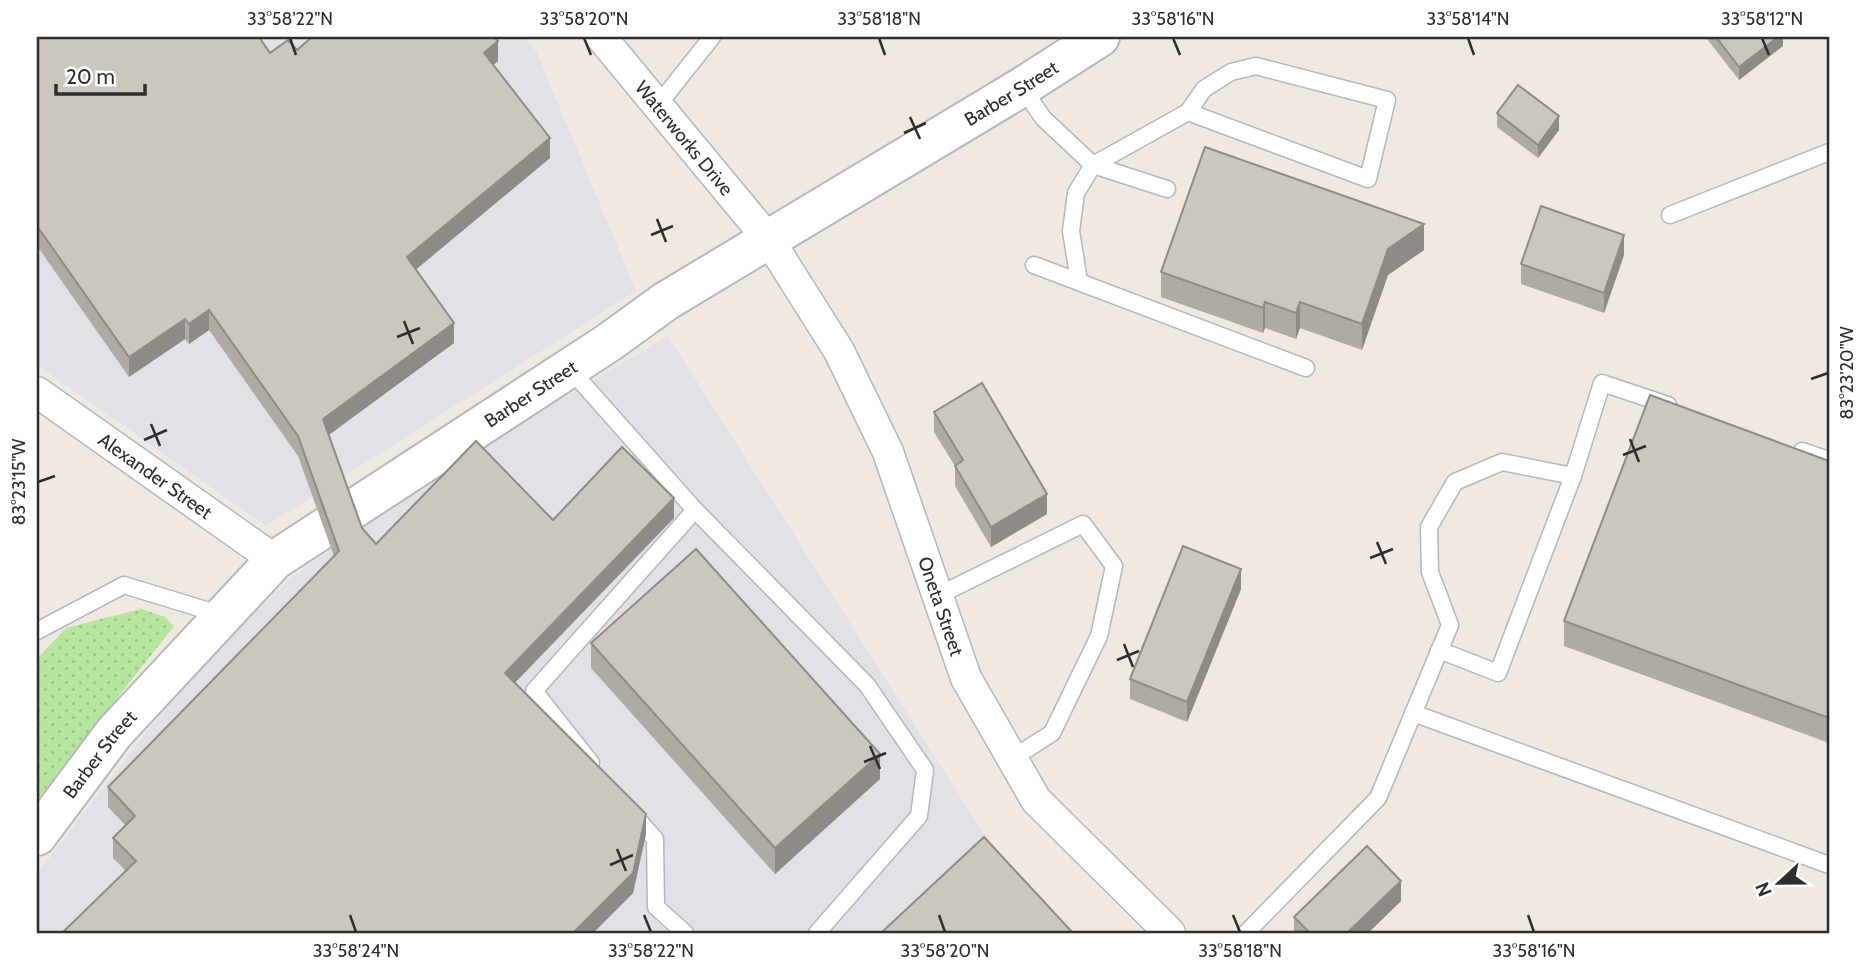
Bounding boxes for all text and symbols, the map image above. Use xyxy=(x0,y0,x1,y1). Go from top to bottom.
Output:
text: 33°58'22"N xyxy=(247,8,333,30)
text: 33°58'20"N xyxy=(540,8,628,30)
text: 33°58'18"N xyxy=(837,8,921,30)
text: 33°58'16"N xyxy=(1131,8,1215,30)
text: 33°58'14"N xyxy=(1427,8,1509,30)
text: 33°58'12"N xyxy=(1721,8,1803,30)
scale bar xyxy=(56,52,145,96)
street label: Barber Street xyxy=(960,55,1063,131)
text: 20 m xyxy=(66,64,115,89)
street label: Waterworks Drive xyxy=(630,76,739,200)
text: 83°23'20"W xyxy=(1836,327,1858,419)
street label: Barber Street xyxy=(480,355,582,432)
street label: Alexander Street xyxy=(94,428,217,524)
text: 83°23'15"W xyxy=(8,439,30,525)
street label: Oneta Street xyxy=(913,553,969,659)
street label: Barber Street xyxy=(58,705,141,803)
north arrow xyxy=(1744,848,1814,918)
text: N xyxy=(1751,879,1777,900)
text: 33°58'24"N xyxy=(313,940,399,962)
text: 33°58'22"N xyxy=(608,940,694,962)
text: 33°58'20"N xyxy=(901,940,989,962)
text: 33°58'18"N xyxy=(1198,940,1282,962)
text: 33°58'16"N xyxy=(1492,940,1576,962)

